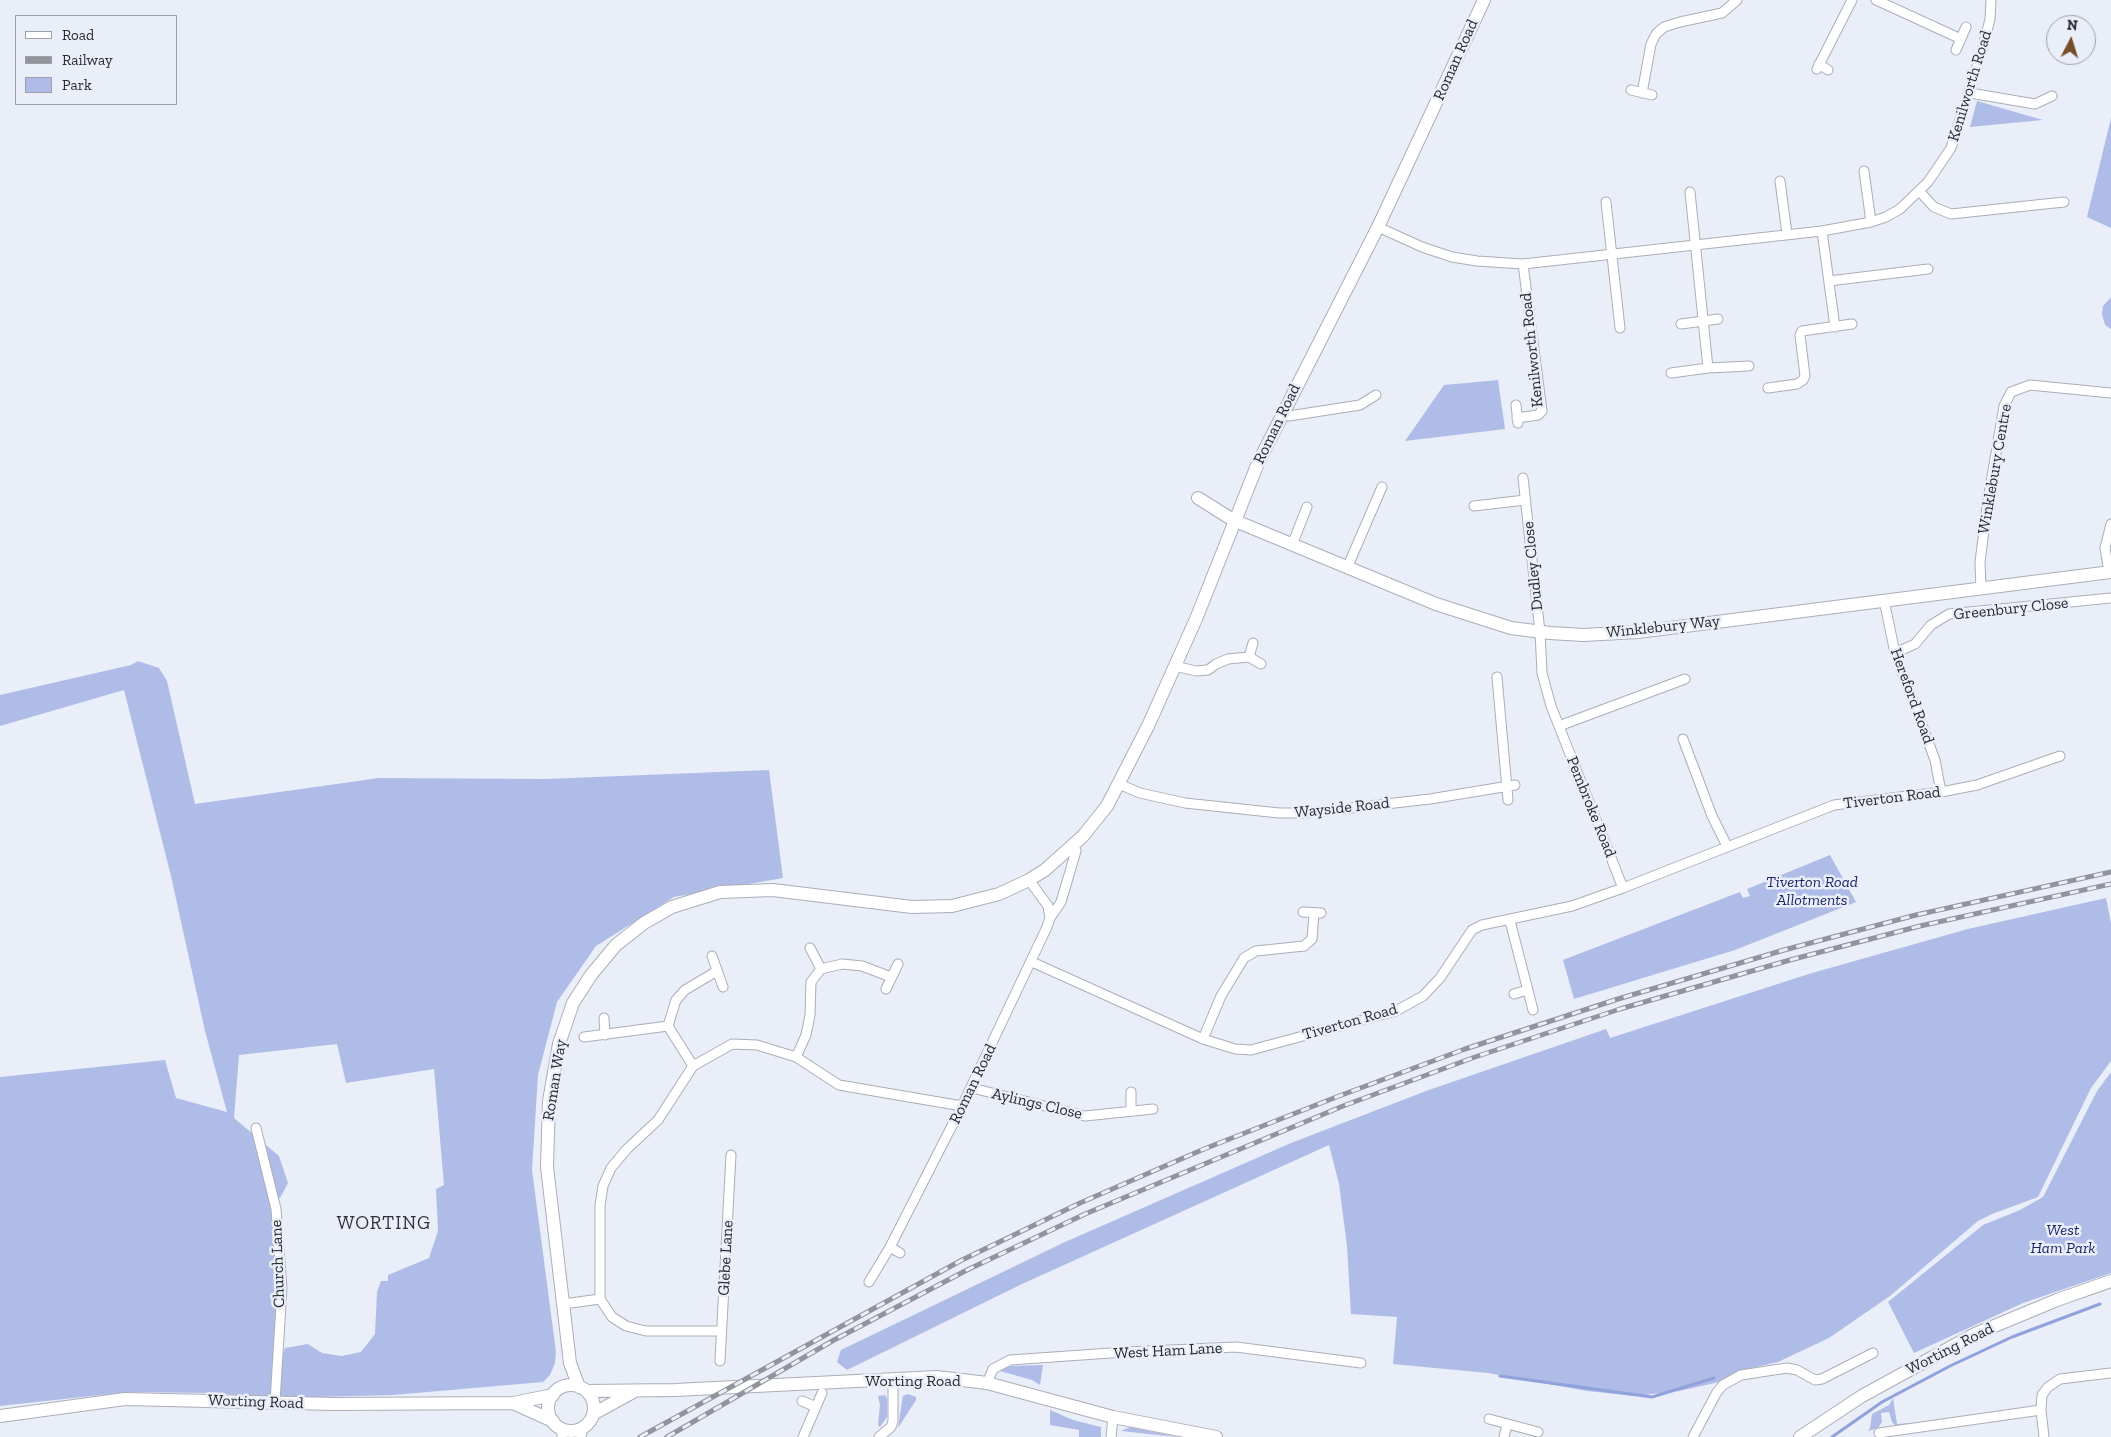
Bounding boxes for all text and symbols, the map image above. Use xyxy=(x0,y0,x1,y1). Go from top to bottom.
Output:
legend xyxy=(15,15,178,105)
north arrow xyxy=(2046,15,2096,65)
street label: Roman Road xyxy=(1430,17,1482,103)
text: N xyxy=(2066,17,2078,34)
text: Road xyxy=(62,26,94,44)
street label: Kenilworth Road xyxy=(1944,28,1996,144)
text: Railway xyxy=(62,51,113,69)
text: Park xyxy=(62,76,92,94)
street label: Kenilworth Road xyxy=(1516,292,1548,408)
street label: Roman Road xyxy=(1249,381,1305,467)
street label: Winklebury Centre xyxy=(1974,403,2016,535)
street label: Dudley Close xyxy=(1519,520,1547,612)
street label: Greenbury Close xyxy=(1953,593,2069,625)
street label: Winklebury Way xyxy=(1605,611,1721,643)
street label: Hereford Road xyxy=(1886,646,1938,746)
street label: Pembroke Road xyxy=(1562,754,1620,860)
street label: Tiverton Road xyxy=(1842,783,1942,813)
street label: Wayside Road xyxy=(1294,793,1390,823)
park label: Tiverton Road Allotments xyxy=(1766,872,1858,910)
street label: Tiverton Road xyxy=(1300,999,1400,1045)
street label: Roman Way xyxy=(539,1038,571,1122)
street label: Roman Road xyxy=(945,1041,1001,1127)
street label: Aylings Close xyxy=(990,1084,1084,1124)
district label: WORTING xyxy=(336,1213,432,1235)
street label: Church Lane xyxy=(267,1220,289,1308)
street label: Glebe Lane xyxy=(714,1220,738,1296)
park label: West Ham Park xyxy=(2030,1220,2096,1258)
street label: Worting Road xyxy=(1903,1319,1997,1379)
street label: West Ham Lane xyxy=(1113,1339,1223,1363)
street label: Worting Road xyxy=(865,1371,961,1391)
street label: Worting Road xyxy=(208,1391,304,1413)

